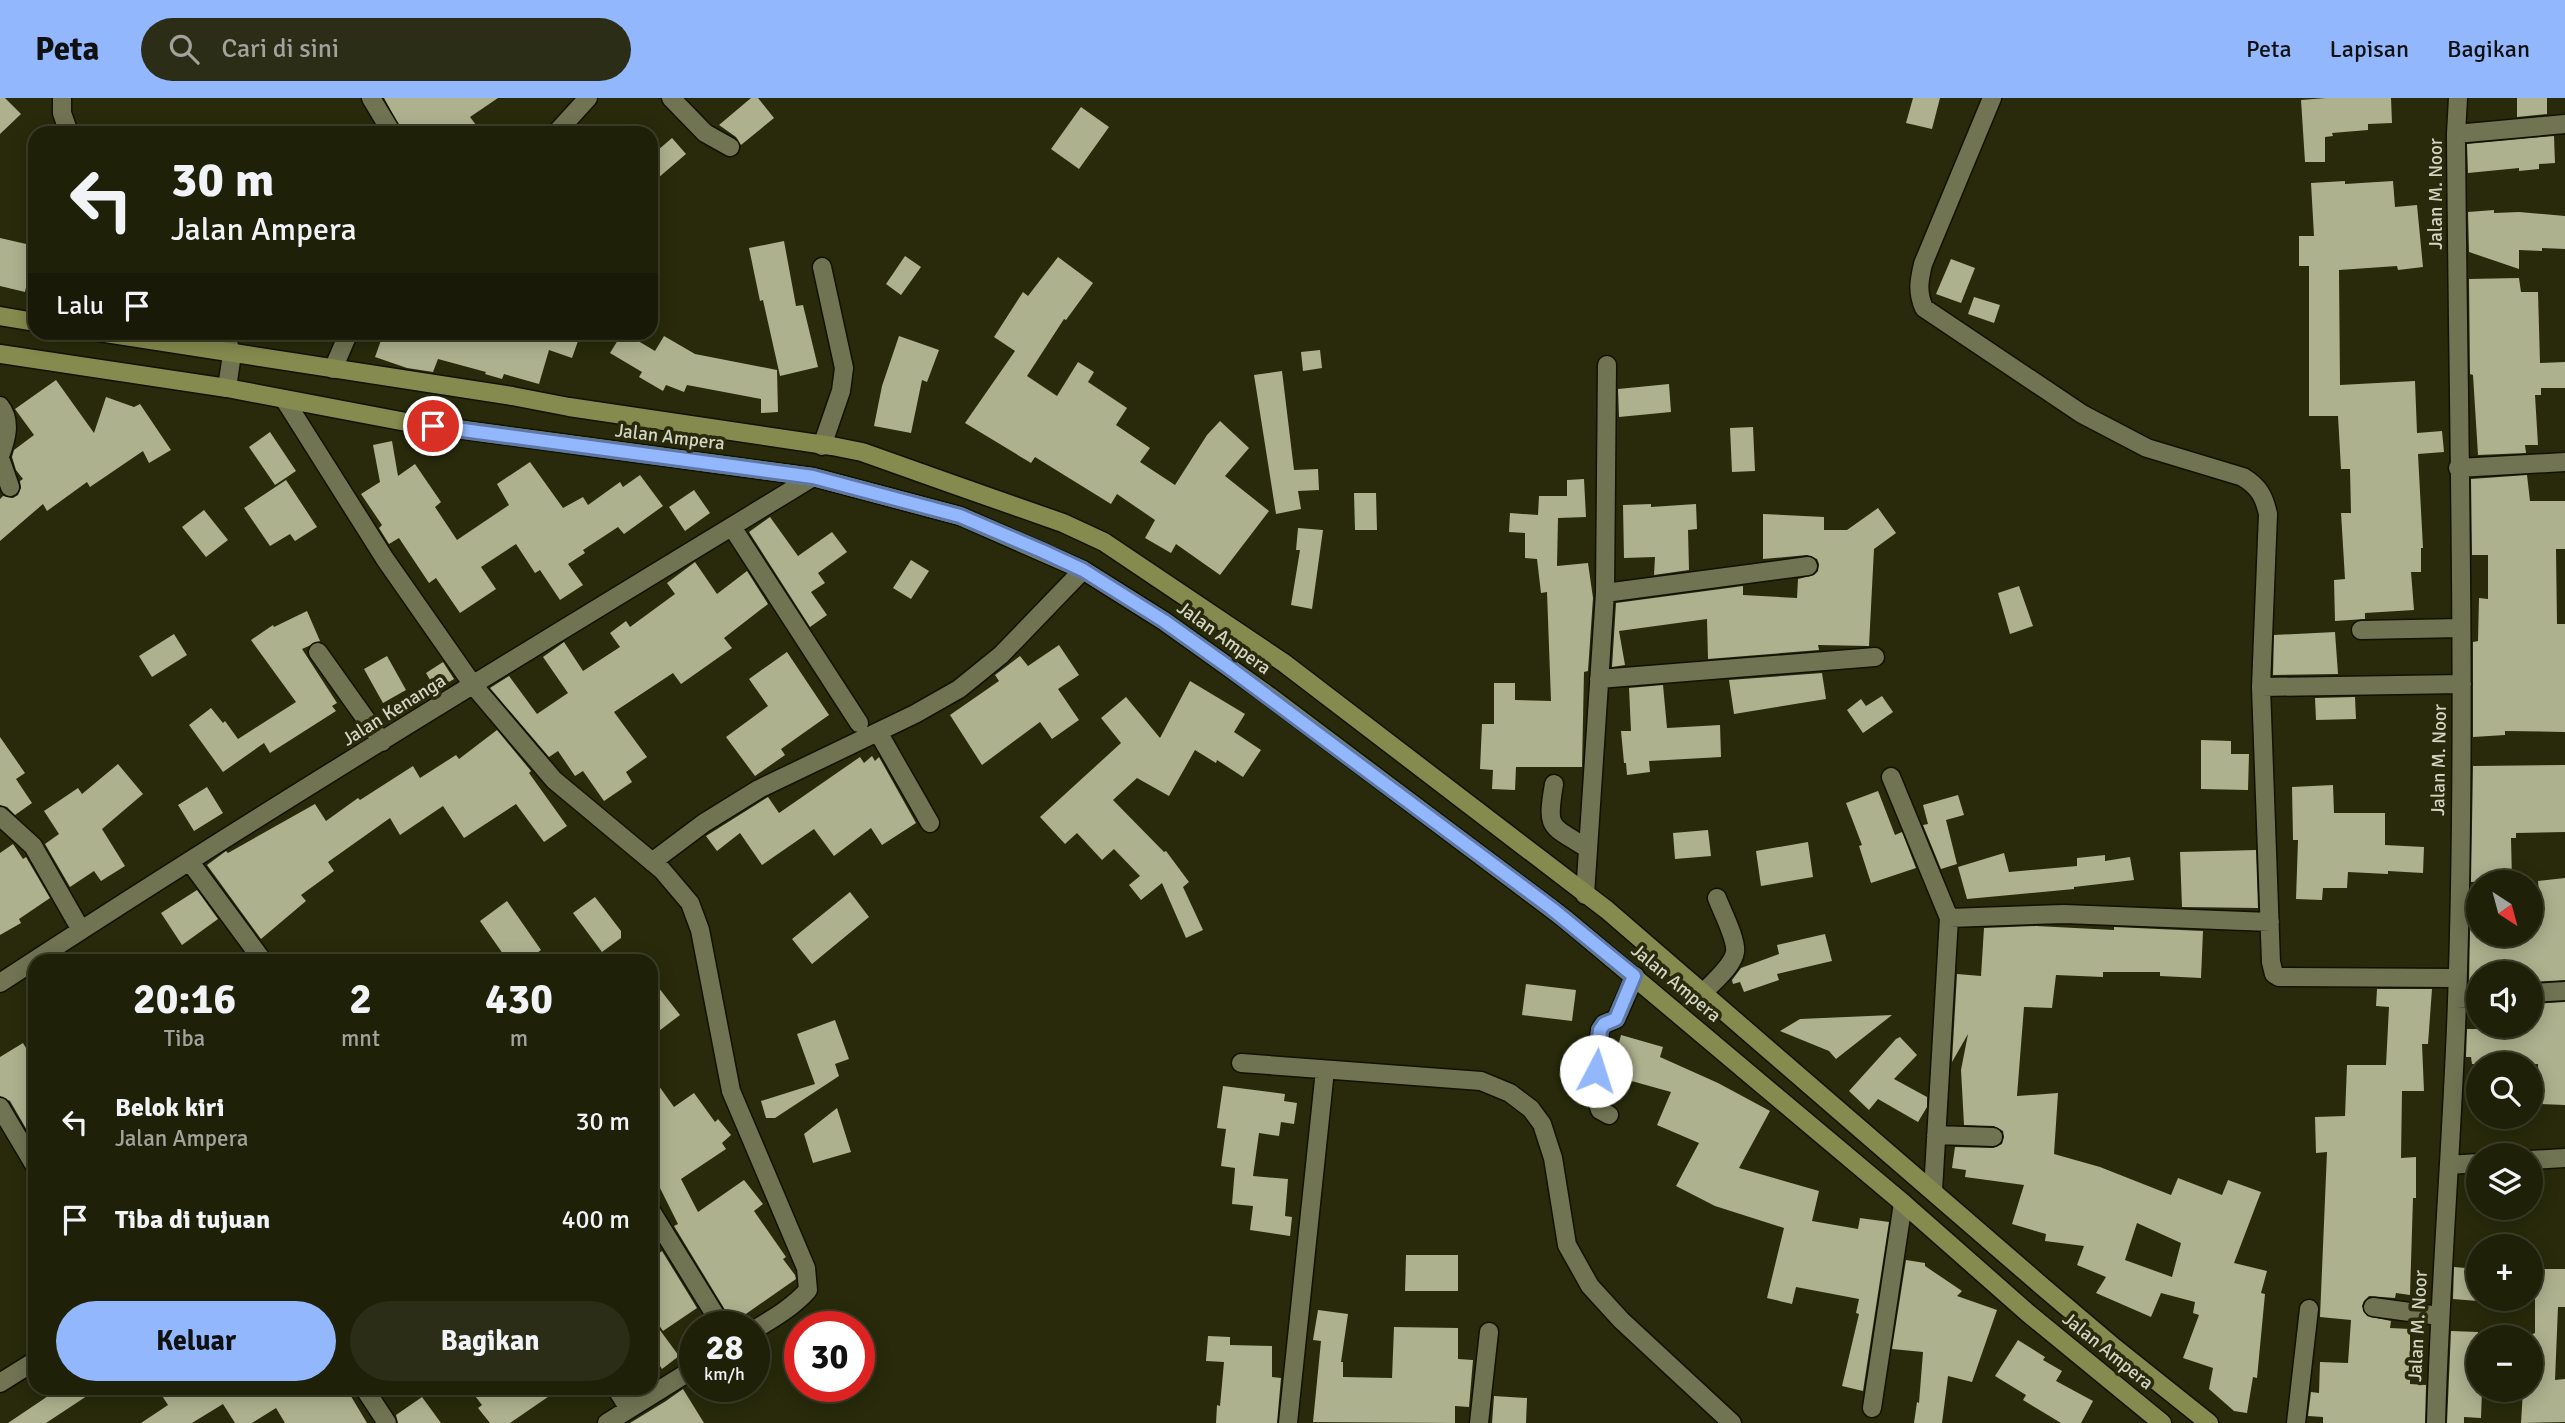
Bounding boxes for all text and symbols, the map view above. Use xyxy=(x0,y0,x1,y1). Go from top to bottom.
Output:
search box xyxy=(141,18,631,81)
text: Peta xyxy=(35,29,99,70)
icon: search xyxy=(165,30,203,68)
text: Cari di sini xyxy=(221,33,339,65)
text: Peta xyxy=(2246,34,2292,64)
text: Lapisan xyxy=(2330,34,2409,64)
text: Bagikan xyxy=(2447,34,2530,64)
street label: Jalan M. Noor xyxy=(2424,138,2448,250)
text: 30 m xyxy=(171,150,274,210)
icon: left xyxy=(56,154,147,245)
text: Jalan Ampera xyxy=(171,210,357,249)
icon: arrive xyxy=(118,287,156,325)
text: Lalu xyxy=(56,290,104,322)
pin xyxy=(403,396,463,456)
icon: arrive xyxy=(414,407,452,445)
street label: Jalan Ampera xyxy=(614,418,726,456)
street label: Jalan Ampera xyxy=(1172,596,1276,680)
street label: Jalan Kenanga xyxy=(338,669,450,751)
street label: Jalan M. Noor xyxy=(2426,704,2452,816)
north arrow xyxy=(2466,870,2543,947)
map controls xyxy=(2466,870,2543,1402)
street label: Jalan Ampera xyxy=(1626,938,1726,1028)
button: sound xyxy=(2466,961,2543,1038)
text: 20:16 xyxy=(133,974,236,1025)
text: 2 xyxy=(349,974,372,1025)
text: 430 xyxy=(485,974,553,1025)
text: Tiba xyxy=(164,1024,205,1053)
text: mnt xyxy=(341,1024,380,1053)
text: m xyxy=(510,1024,528,1053)
position arrow xyxy=(1559,1034,1633,1108)
button: search xyxy=(2466,1052,2543,1129)
text: Belok kiri xyxy=(115,1092,224,1124)
icon: left xyxy=(56,1103,94,1141)
text: 30 m xyxy=(575,1106,630,1138)
text: Jalan Ampera xyxy=(115,1124,248,1153)
button: layers xyxy=(2466,1143,2543,1220)
icon: arrive xyxy=(56,1201,94,1239)
text: Tiba di tujuan xyxy=(115,1204,270,1236)
text: 400 m xyxy=(561,1204,630,1236)
button: + xyxy=(2466,1234,2543,1311)
street label: Jalan M. Noor xyxy=(2403,1270,2433,1382)
button: Keluar xyxy=(56,1301,336,1381)
button: Bagikan xyxy=(350,1301,630,1381)
street label: Jalan Ampera xyxy=(2058,1307,2158,1395)
speed limit sign: 30 xyxy=(784,1311,875,1402)
button: − xyxy=(2466,1325,2543,1402)
text: 28 xyxy=(706,1326,743,1369)
text: km/h xyxy=(704,1363,745,1385)

